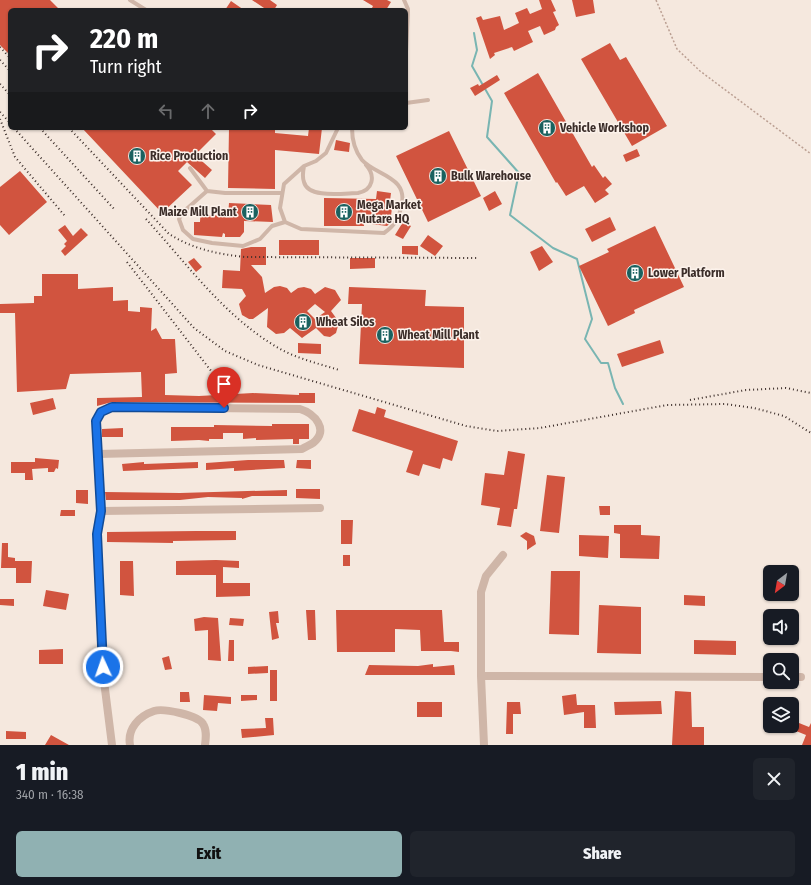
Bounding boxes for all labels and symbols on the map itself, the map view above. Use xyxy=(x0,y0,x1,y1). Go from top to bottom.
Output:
building icon: Vehicle Workshop xyxy=(537,118,557,138)
place label: Vehicle Workshop xyxy=(559,121,649,135)
building icon: Rice Production xyxy=(127,146,147,166)
place label: Rice Production xyxy=(150,149,228,163)
building icon: Bulk Warehouse xyxy=(428,166,448,186)
place label: Bulk Warehouse xyxy=(451,169,531,183)
place label: Mega Market Mutare HQ xyxy=(357,198,422,226)
building icon: Maize Mill Plant xyxy=(240,202,260,222)
building icon: Mega Market Mutare HQ xyxy=(334,202,354,222)
place label: Maize Mill Plant xyxy=(159,205,238,219)
building icon: Lower Platform xyxy=(625,263,645,283)
place label: Lower Platform xyxy=(648,266,725,280)
building icon: Wheat Silos xyxy=(293,312,313,332)
place label: Wheat Silos xyxy=(316,315,375,329)
building icon: Wheat Mill Plant xyxy=(375,325,395,345)
place label: Wheat Mill Plant xyxy=(398,328,480,342)
pin xyxy=(207,367,241,408)
north arrow xyxy=(763,565,799,601)
position arrow xyxy=(82,646,124,688)

